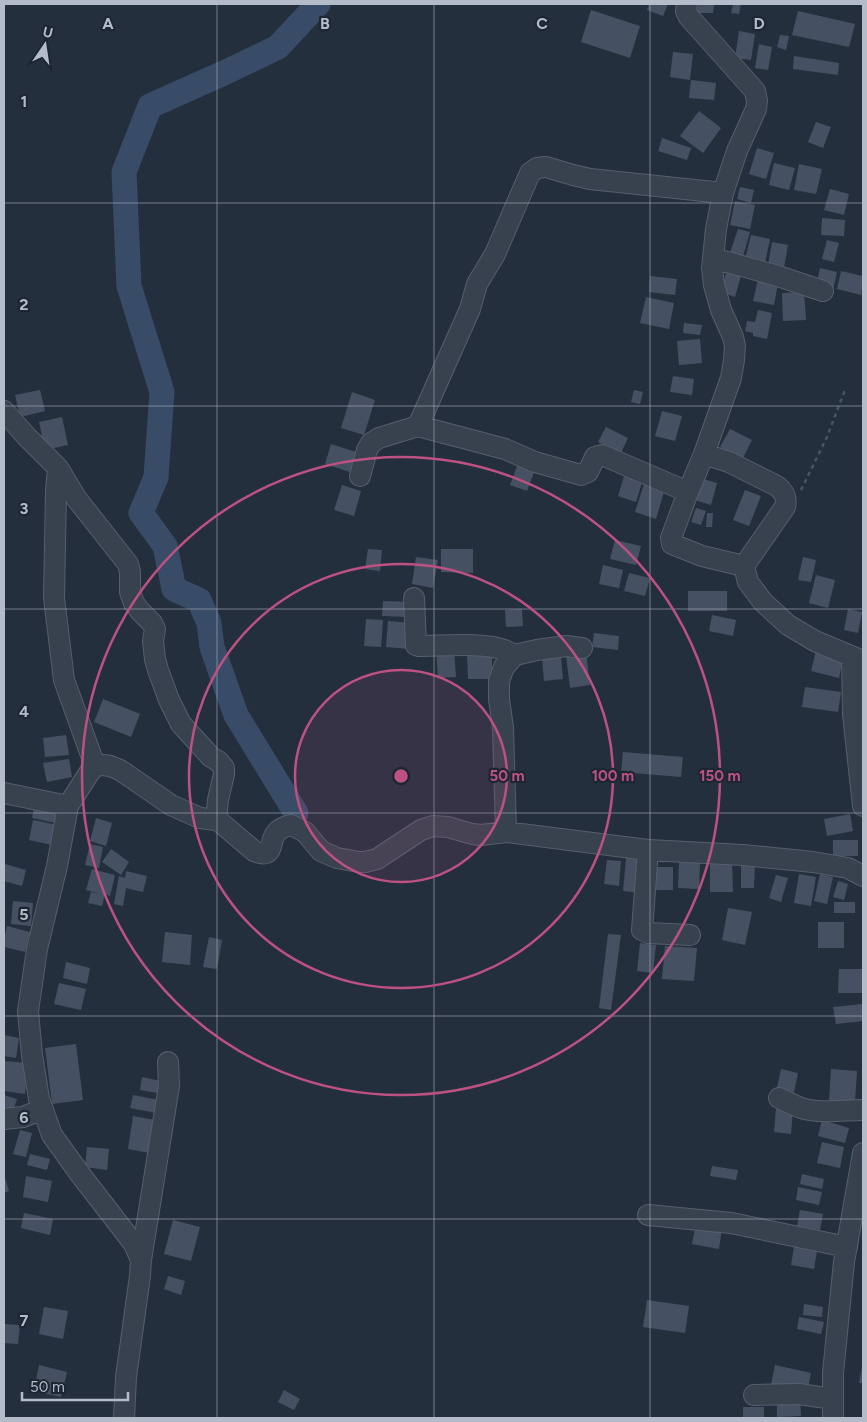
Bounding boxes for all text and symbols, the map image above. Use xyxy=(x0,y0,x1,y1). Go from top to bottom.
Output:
text: A xyxy=(102,14,114,33)
text: B xyxy=(320,14,330,33)
text: C xyxy=(536,14,548,33)
text: D xyxy=(753,14,765,33)
north arrow xyxy=(20,20,70,70)
text: U xyxy=(41,23,55,42)
text: 1 xyxy=(21,92,27,111)
text: 2 xyxy=(19,295,29,314)
text: 3 xyxy=(20,499,29,518)
text: 4 xyxy=(19,702,29,721)
centre of rings xyxy=(392,767,410,785)
text: 50 m xyxy=(489,767,525,785)
text: 100 m xyxy=(592,767,634,785)
text: 150 m xyxy=(699,767,741,785)
text: 5 xyxy=(19,905,29,924)
text: 6 xyxy=(19,1108,29,1127)
text: 7 xyxy=(20,1311,29,1330)
scale bar xyxy=(22,1370,129,1402)
text: 50 m xyxy=(30,1378,65,1396)

